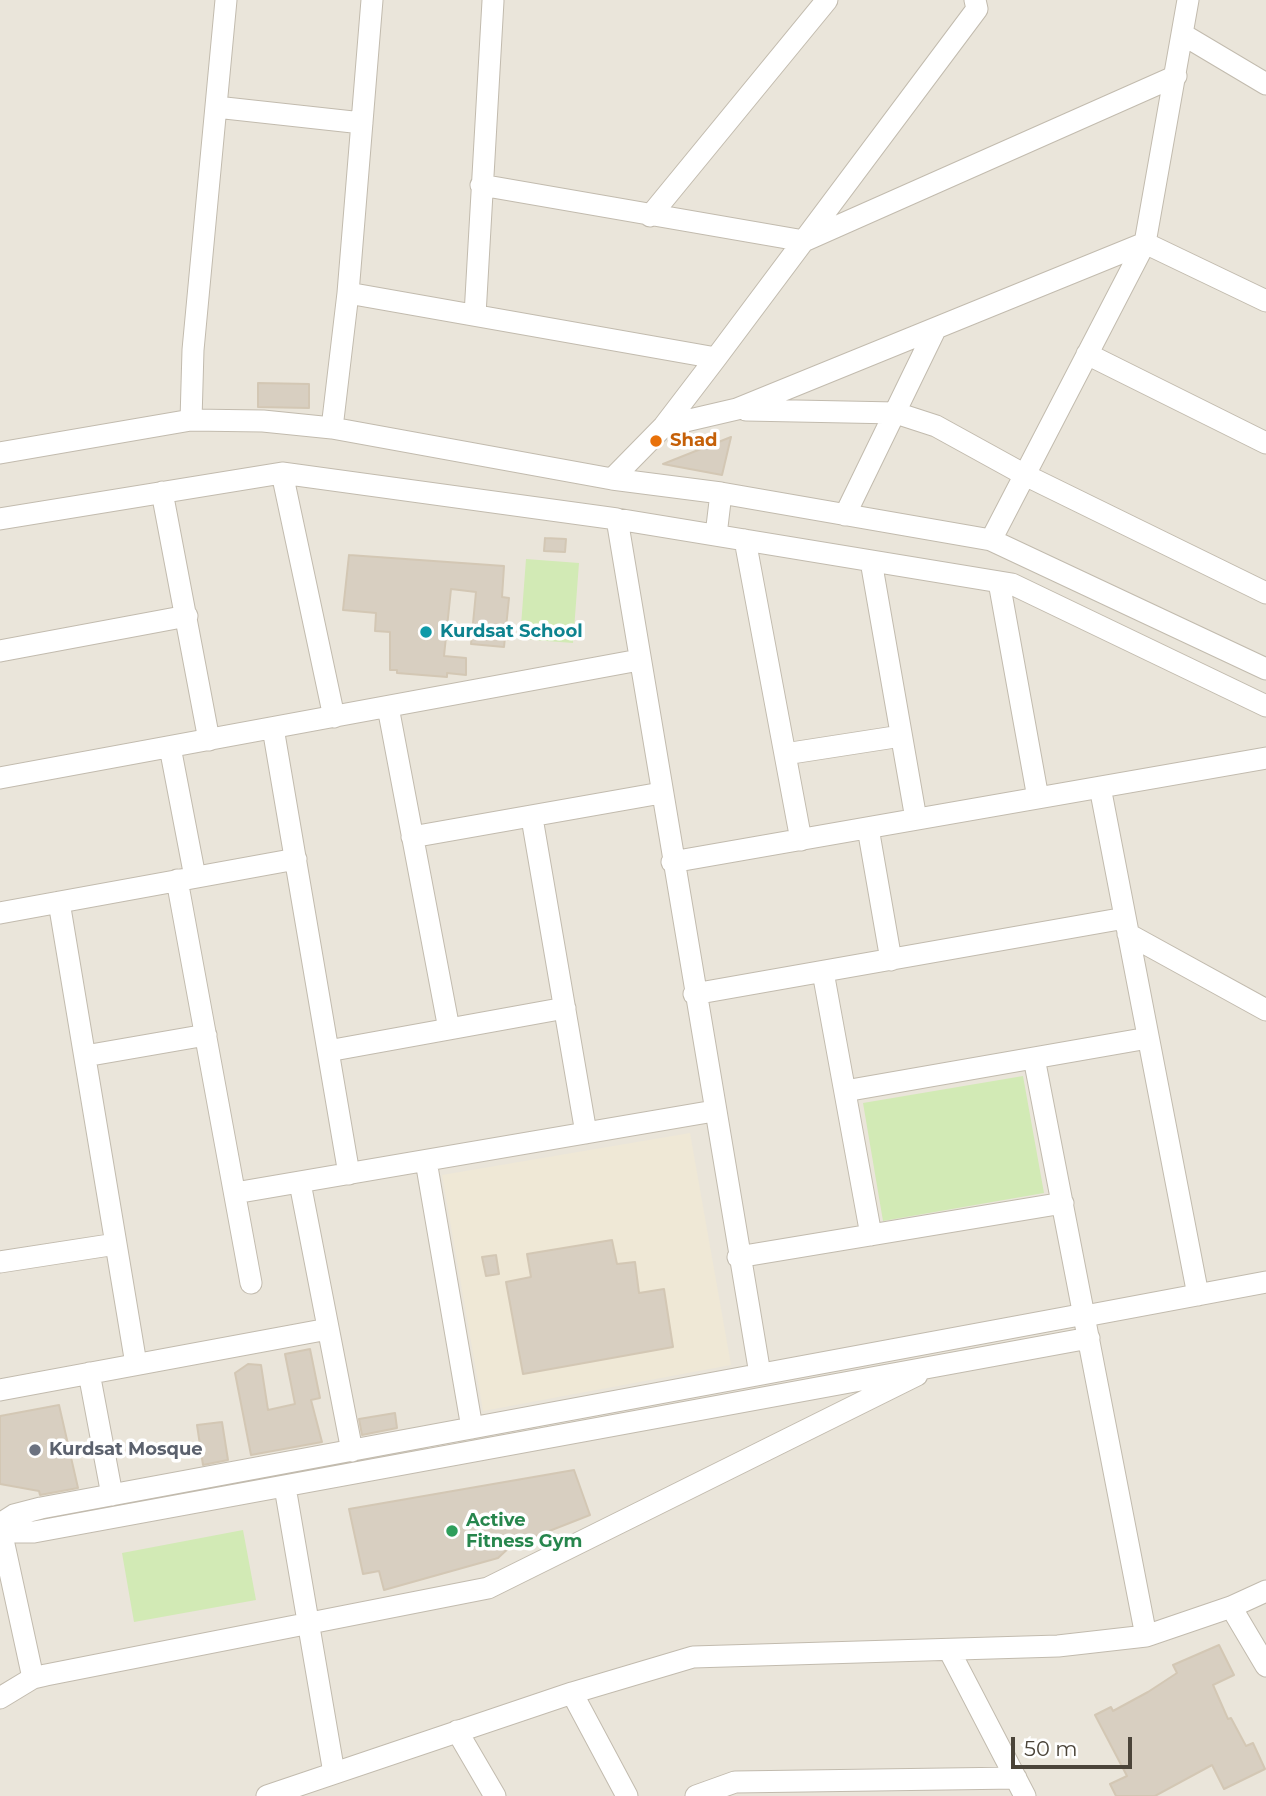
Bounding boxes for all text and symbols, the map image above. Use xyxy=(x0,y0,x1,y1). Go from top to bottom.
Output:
place label: Shad xyxy=(670,430,718,452)
marker: Shad xyxy=(648,433,664,449)
place label: Kurdsat School xyxy=(440,621,583,643)
marker: Kurdsat School xyxy=(418,624,434,640)
place label: Kurdsat Mosque xyxy=(49,1439,203,1461)
marker: Kurdsat Mosque xyxy=(27,1442,43,1458)
place label: Active Fitness Gym xyxy=(466,1510,582,1552)
marker: Active Fitness Gym xyxy=(444,1523,460,1539)
scale bar xyxy=(1014,1722,1135,1766)
text: 50 m xyxy=(1024,1736,1078,1761)

